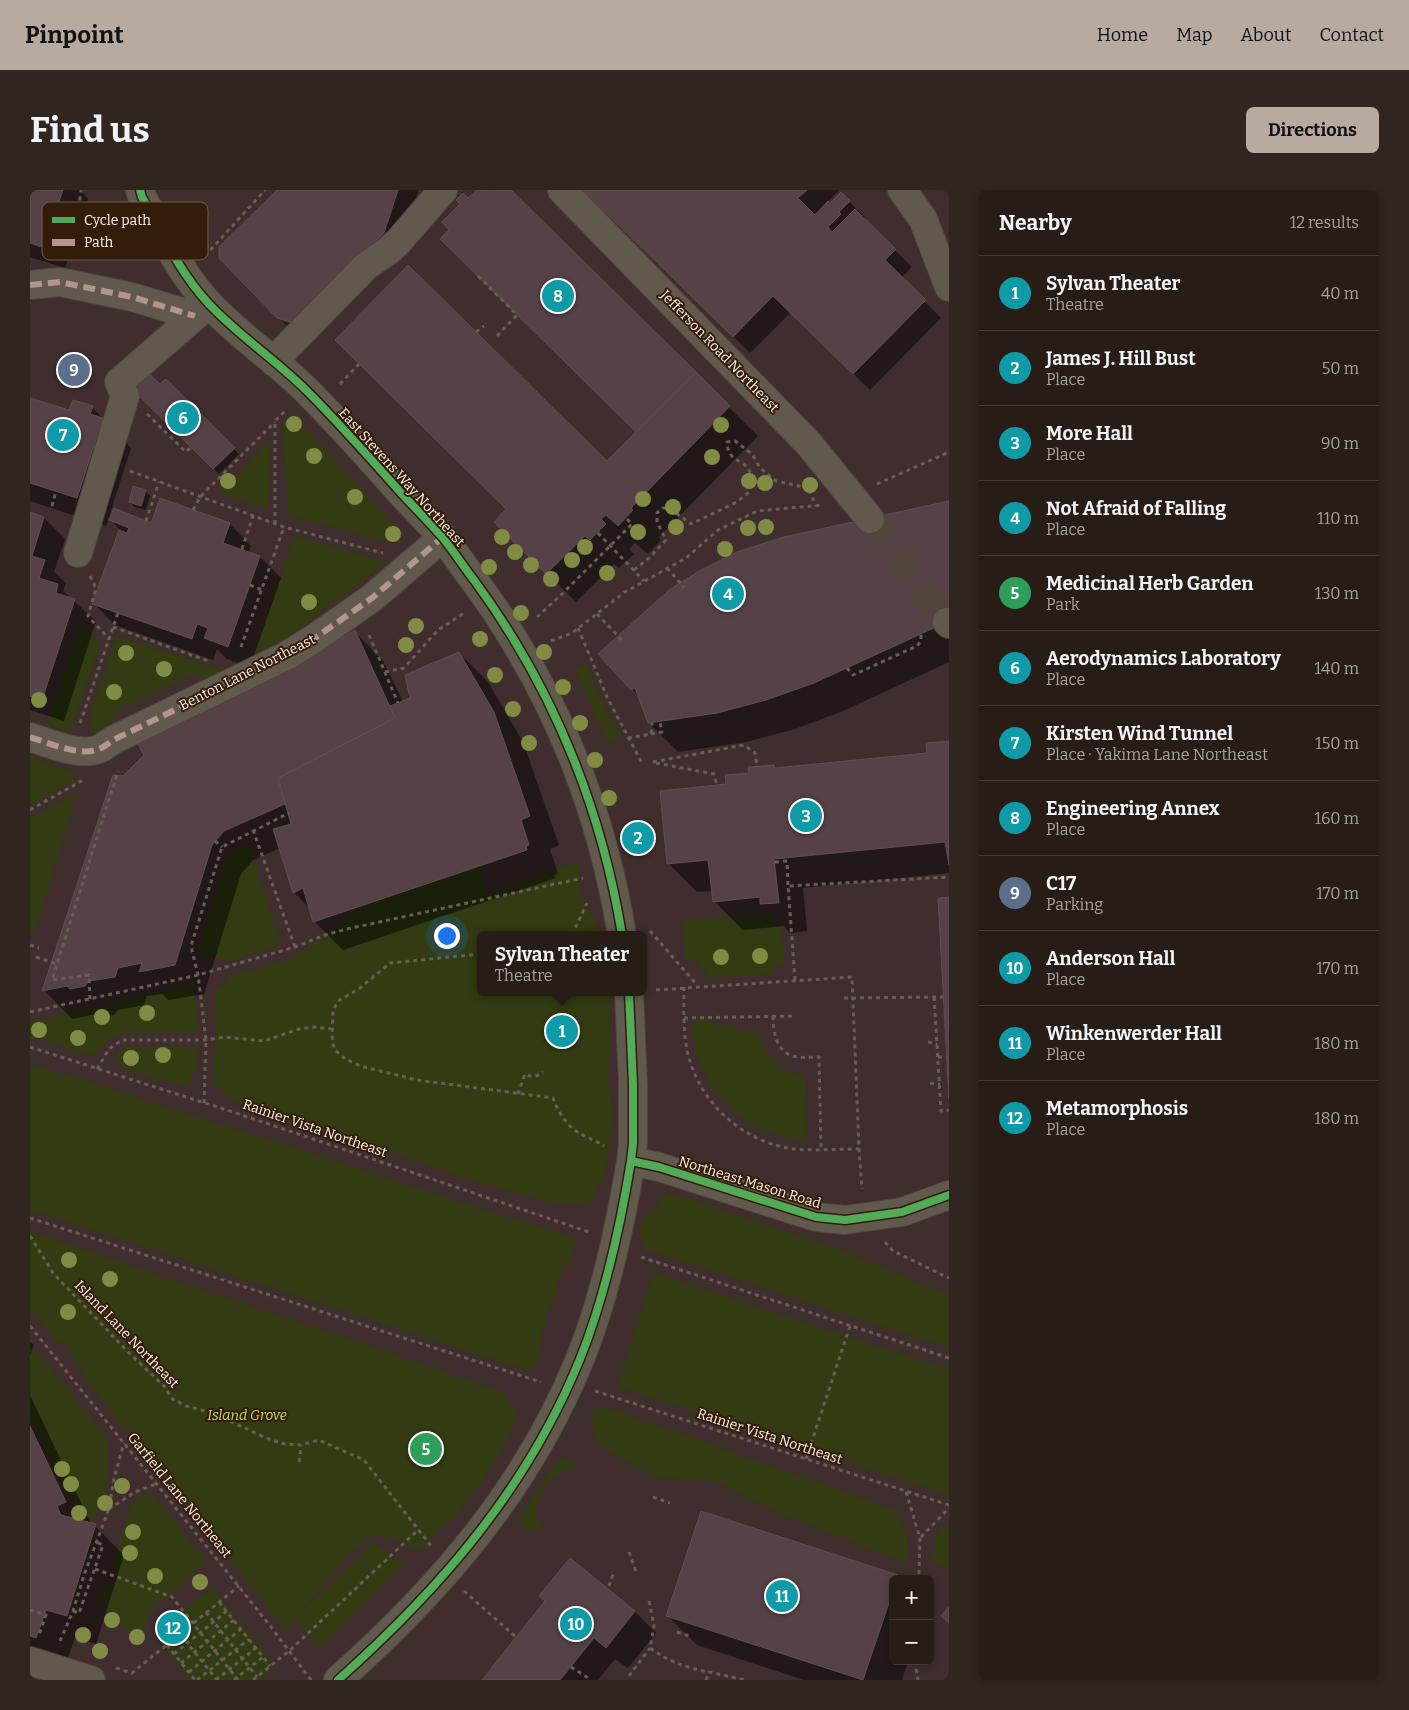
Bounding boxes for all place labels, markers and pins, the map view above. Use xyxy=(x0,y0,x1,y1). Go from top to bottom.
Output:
pin: 8 xyxy=(542,277,574,315)
pin: 9 xyxy=(58,351,90,389)
pin: 6 xyxy=(167,399,199,437)
pin: 7 xyxy=(47,416,79,454)
pin: 4 xyxy=(712,575,744,613)
pin: 3 xyxy=(790,797,822,835)
pin: 2 xyxy=(622,819,654,857)
pin: 1 xyxy=(546,1012,578,1050)
pin: 5 xyxy=(410,1430,442,1468)
pin: 11 xyxy=(766,1577,798,1615)
pin: 10 xyxy=(560,1605,592,1643)
pin: 12 xyxy=(157,1609,189,1647)

